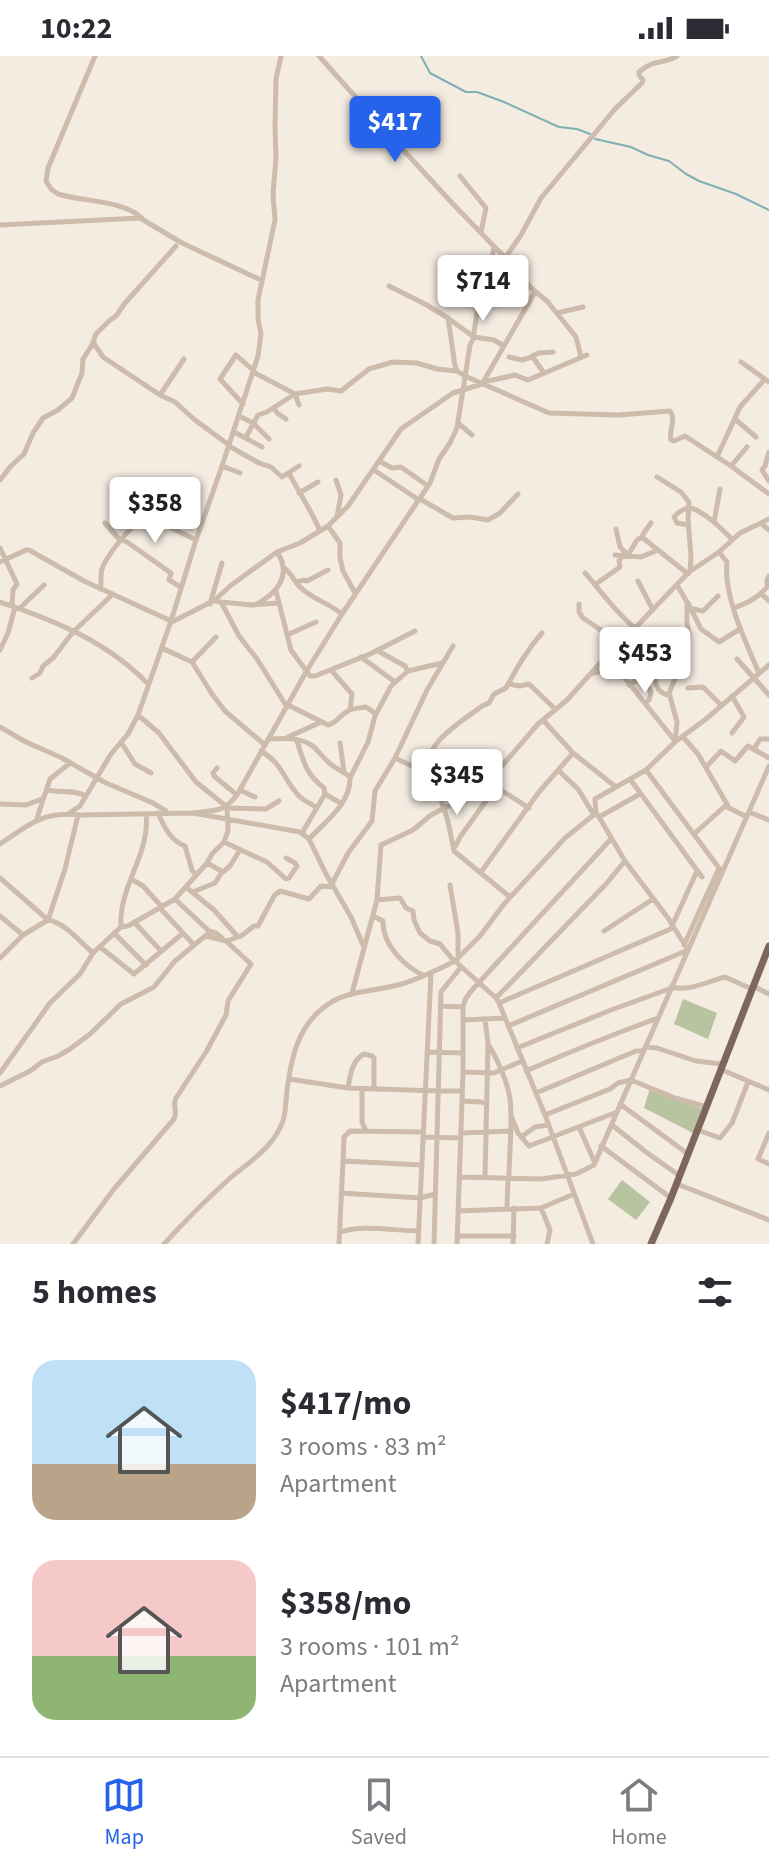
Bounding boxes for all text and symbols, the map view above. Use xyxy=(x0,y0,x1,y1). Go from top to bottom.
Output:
text: 10:22 xyxy=(40,7,112,50)
pin: $417 xyxy=(348,96,442,164)
text: $417 xyxy=(368,103,422,140)
pin: $714 xyxy=(436,255,530,323)
text: $714 xyxy=(456,262,510,299)
pin: $358 xyxy=(108,477,202,545)
text: $358 xyxy=(128,484,182,521)
pin: $453 xyxy=(598,627,692,695)
text: $453 xyxy=(618,634,672,671)
pin: $345 xyxy=(410,749,504,817)
text: $345 xyxy=(430,756,484,793)
text: 5 homes xyxy=(32,1268,157,1317)
icon: filters xyxy=(693,1270,737,1314)
text: $417/mo xyxy=(280,1379,411,1428)
icon: home xyxy=(96,1392,192,1488)
text: 3 rooms · 83 m² xyxy=(280,1428,447,1465)
text: Apartment xyxy=(280,1465,397,1502)
text: $358/mo xyxy=(280,1579,411,1628)
icon: home xyxy=(96,1592,192,1688)
text: 3 rooms · 101 m² xyxy=(280,1628,459,1665)
text: Apartment xyxy=(280,1665,397,1702)
tab: Map xyxy=(102,1773,146,1853)
tab: Saved xyxy=(351,1773,407,1853)
tab: Home xyxy=(611,1773,667,1853)

